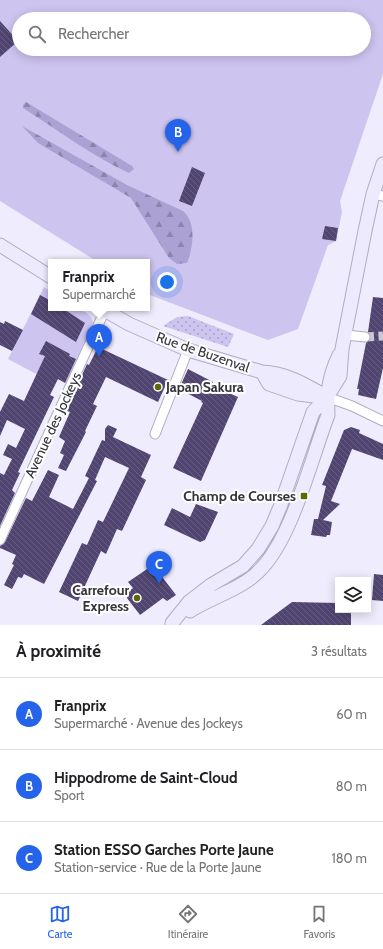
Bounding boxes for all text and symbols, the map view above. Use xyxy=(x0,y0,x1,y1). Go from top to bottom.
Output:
search box xyxy=(12,12,371,56)
icon: search xyxy=(26,23,48,45)
text: Rechercher xyxy=(58,25,129,43)
pin: B xyxy=(165,119,191,152)
popup xyxy=(48,259,150,311)
text: Franprix xyxy=(62,268,115,286)
your location xyxy=(157,272,177,292)
text: Supermarché xyxy=(62,286,136,302)
pin: A xyxy=(86,324,112,357)
street label: Rue de Buzenval xyxy=(154,328,253,377)
street label: Avenue des Jockeys xyxy=(21,369,85,481)
place label: Japan Sakura xyxy=(165,378,244,396)
marker: Japan Sakura xyxy=(153,382,163,392)
place label: Champ de Courses xyxy=(183,487,296,505)
marker: Champ de Courses xyxy=(299,491,309,501)
pin: C xyxy=(146,551,172,584)
map controls xyxy=(335,577,371,613)
button: layers xyxy=(335,577,371,613)
place label: Carrefour Express xyxy=(72,581,129,615)
marker: Carrefour Express xyxy=(132,593,142,603)
text: À proximité xyxy=(16,641,101,661)
text: 3 résultats xyxy=(311,643,367,659)
text: Franprix xyxy=(54,697,106,715)
text: A xyxy=(25,706,33,722)
text: 60 m xyxy=(336,706,367,722)
text: Supermarché · Avenue des Jockeys xyxy=(54,715,243,731)
text: Hippodrome de Saint-Cloud xyxy=(54,769,238,787)
text: B xyxy=(25,778,33,794)
text: 80 m xyxy=(336,778,367,794)
text: Sport xyxy=(54,787,84,803)
text: Station ESSO Garches Porte Jaune xyxy=(54,841,274,859)
text: C xyxy=(25,850,33,866)
text: 180 m xyxy=(331,850,367,866)
text: Station-service · Rue de la Porte Jaune xyxy=(54,859,261,875)
tab: Carte xyxy=(48,903,72,941)
tab: Itinéraire xyxy=(168,903,208,941)
tab: Favoris xyxy=(303,903,335,941)

